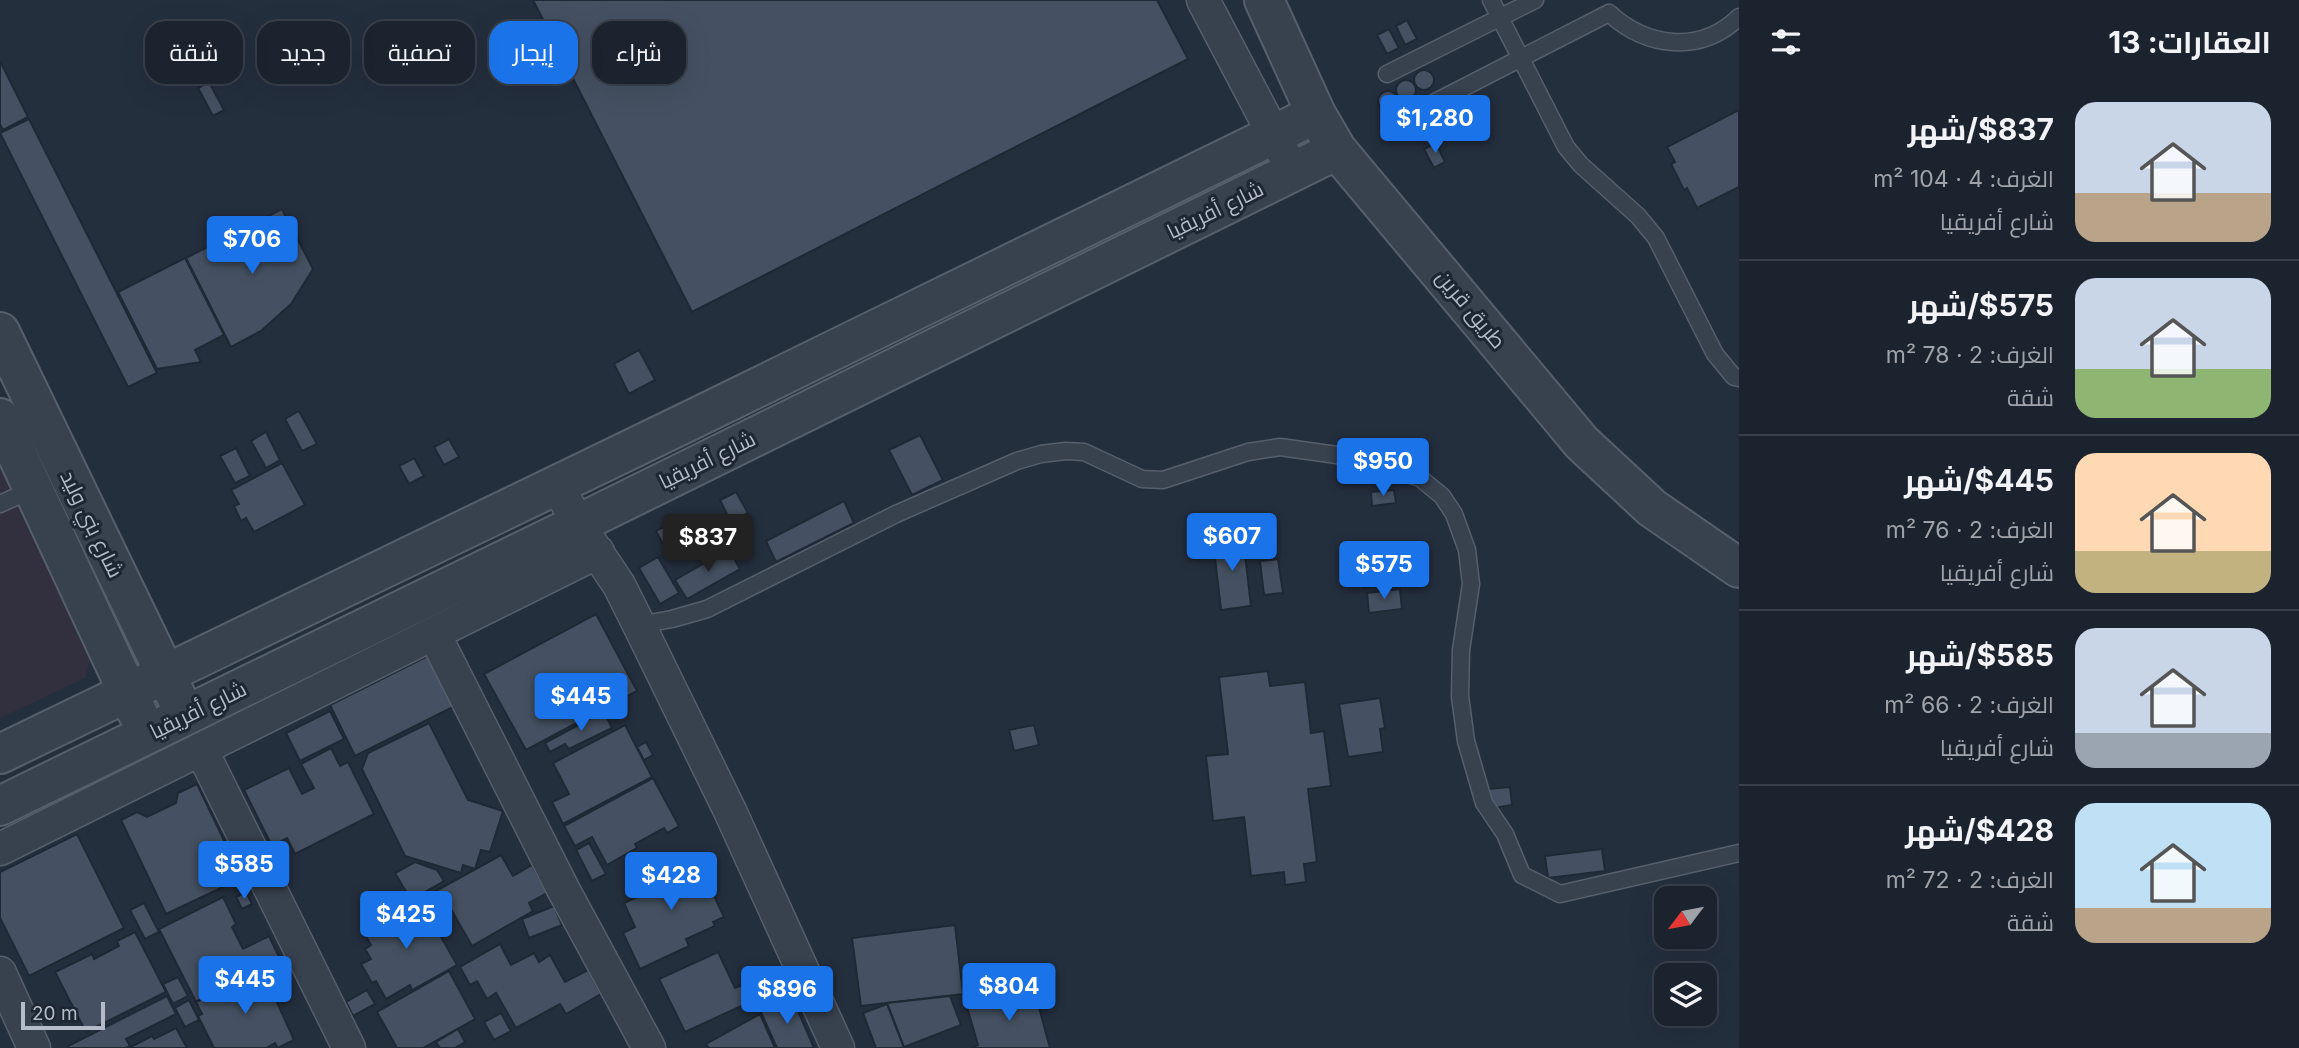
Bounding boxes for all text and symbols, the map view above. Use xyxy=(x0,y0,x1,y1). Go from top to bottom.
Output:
chip: شقة xyxy=(145,21,243,84)
chip: جديد xyxy=(257,21,350,84)
chip: تصفية xyxy=(364,21,475,84)
chip: إيجار xyxy=(489,21,578,84)
chip: شراء xyxy=(592,21,686,84)
icon: filters xyxy=(1767,23,1805,61)
text: العقارات: 13 xyxy=(2108,24,2271,60)
pin: $1,280 xyxy=(1378,96,1492,155)
text: $1,280 xyxy=(1396,104,1474,132)
text: $837/شهر xyxy=(1908,111,2054,147)
icon: home xyxy=(2131,130,2215,214)
text: الغرف: 4 · 104 m² xyxy=(1873,165,2054,193)
street label: شارع أفريقيا xyxy=(1163,176,1268,246)
text: شارع أفريقيا xyxy=(1940,208,2054,236)
pin: $706 xyxy=(211,216,293,276)
text: $706 xyxy=(223,225,281,253)
street label: طريق قرين xyxy=(1430,265,1511,354)
text: $575/شهر xyxy=(1909,287,2054,323)
icon: home xyxy=(2131,306,2215,390)
text: الغرف: 2 · 78 m² xyxy=(1886,341,2054,369)
text: شقة xyxy=(2007,384,2054,412)
street label: شارع أفريقيا xyxy=(655,426,760,496)
pin: $950 xyxy=(1342,438,1424,498)
text: $950 xyxy=(1353,447,1413,475)
text: $445/شهر xyxy=(1904,462,2054,498)
street label: شارع بني وليد xyxy=(52,466,129,583)
icon: home xyxy=(2131,481,2215,565)
pin: $837 xyxy=(667,514,749,574)
pin: $607 xyxy=(1191,514,1273,573)
text: الغرف: 2 · 76 m² xyxy=(1886,516,2054,544)
text: $607 xyxy=(1203,522,1261,550)
text: $837 xyxy=(679,523,737,551)
pin: $575 xyxy=(1343,542,1425,601)
text: $575 xyxy=(1355,550,1413,578)
text: شارع أفريقيا xyxy=(1940,559,2054,587)
text: $585/شهر xyxy=(1906,637,2054,673)
icon: home xyxy=(2131,656,2215,740)
pin: $445 xyxy=(540,674,622,733)
street label: شارع أفريقيا xyxy=(146,676,251,746)
text: $445 xyxy=(551,682,611,710)
text: الغرف: 2 · 66 m² xyxy=(1884,691,2054,719)
text: شارع أفريقيا xyxy=(1940,734,2054,762)
text: $428/شهر xyxy=(1905,812,2054,848)
icon: home xyxy=(2131,831,2215,915)
pin: $585 xyxy=(203,842,285,901)
text: $585 xyxy=(214,850,274,878)
pin: $428 xyxy=(630,852,712,912)
text: $428 xyxy=(641,861,701,889)
text: الغرف: 2 · 72 m² xyxy=(1886,866,2054,894)
north arrow xyxy=(1654,886,1717,948)
map controls xyxy=(1654,886,1717,1026)
pin: $425 xyxy=(365,892,447,951)
text: $425 xyxy=(376,900,436,928)
text: شقة xyxy=(2007,909,2054,937)
pin: $445 xyxy=(204,956,286,1016)
button: layers xyxy=(1654,963,1717,1026)
pin: $804 xyxy=(968,964,1050,1023)
text: $445 xyxy=(215,965,275,993)
pin: $896 xyxy=(746,967,828,1026)
text: $804 xyxy=(978,972,1040,1000)
text: $896 xyxy=(757,975,817,1003)
scale bar xyxy=(21,999,105,1031)
text: 20 m xyxy=(32,1002,78,1025)

